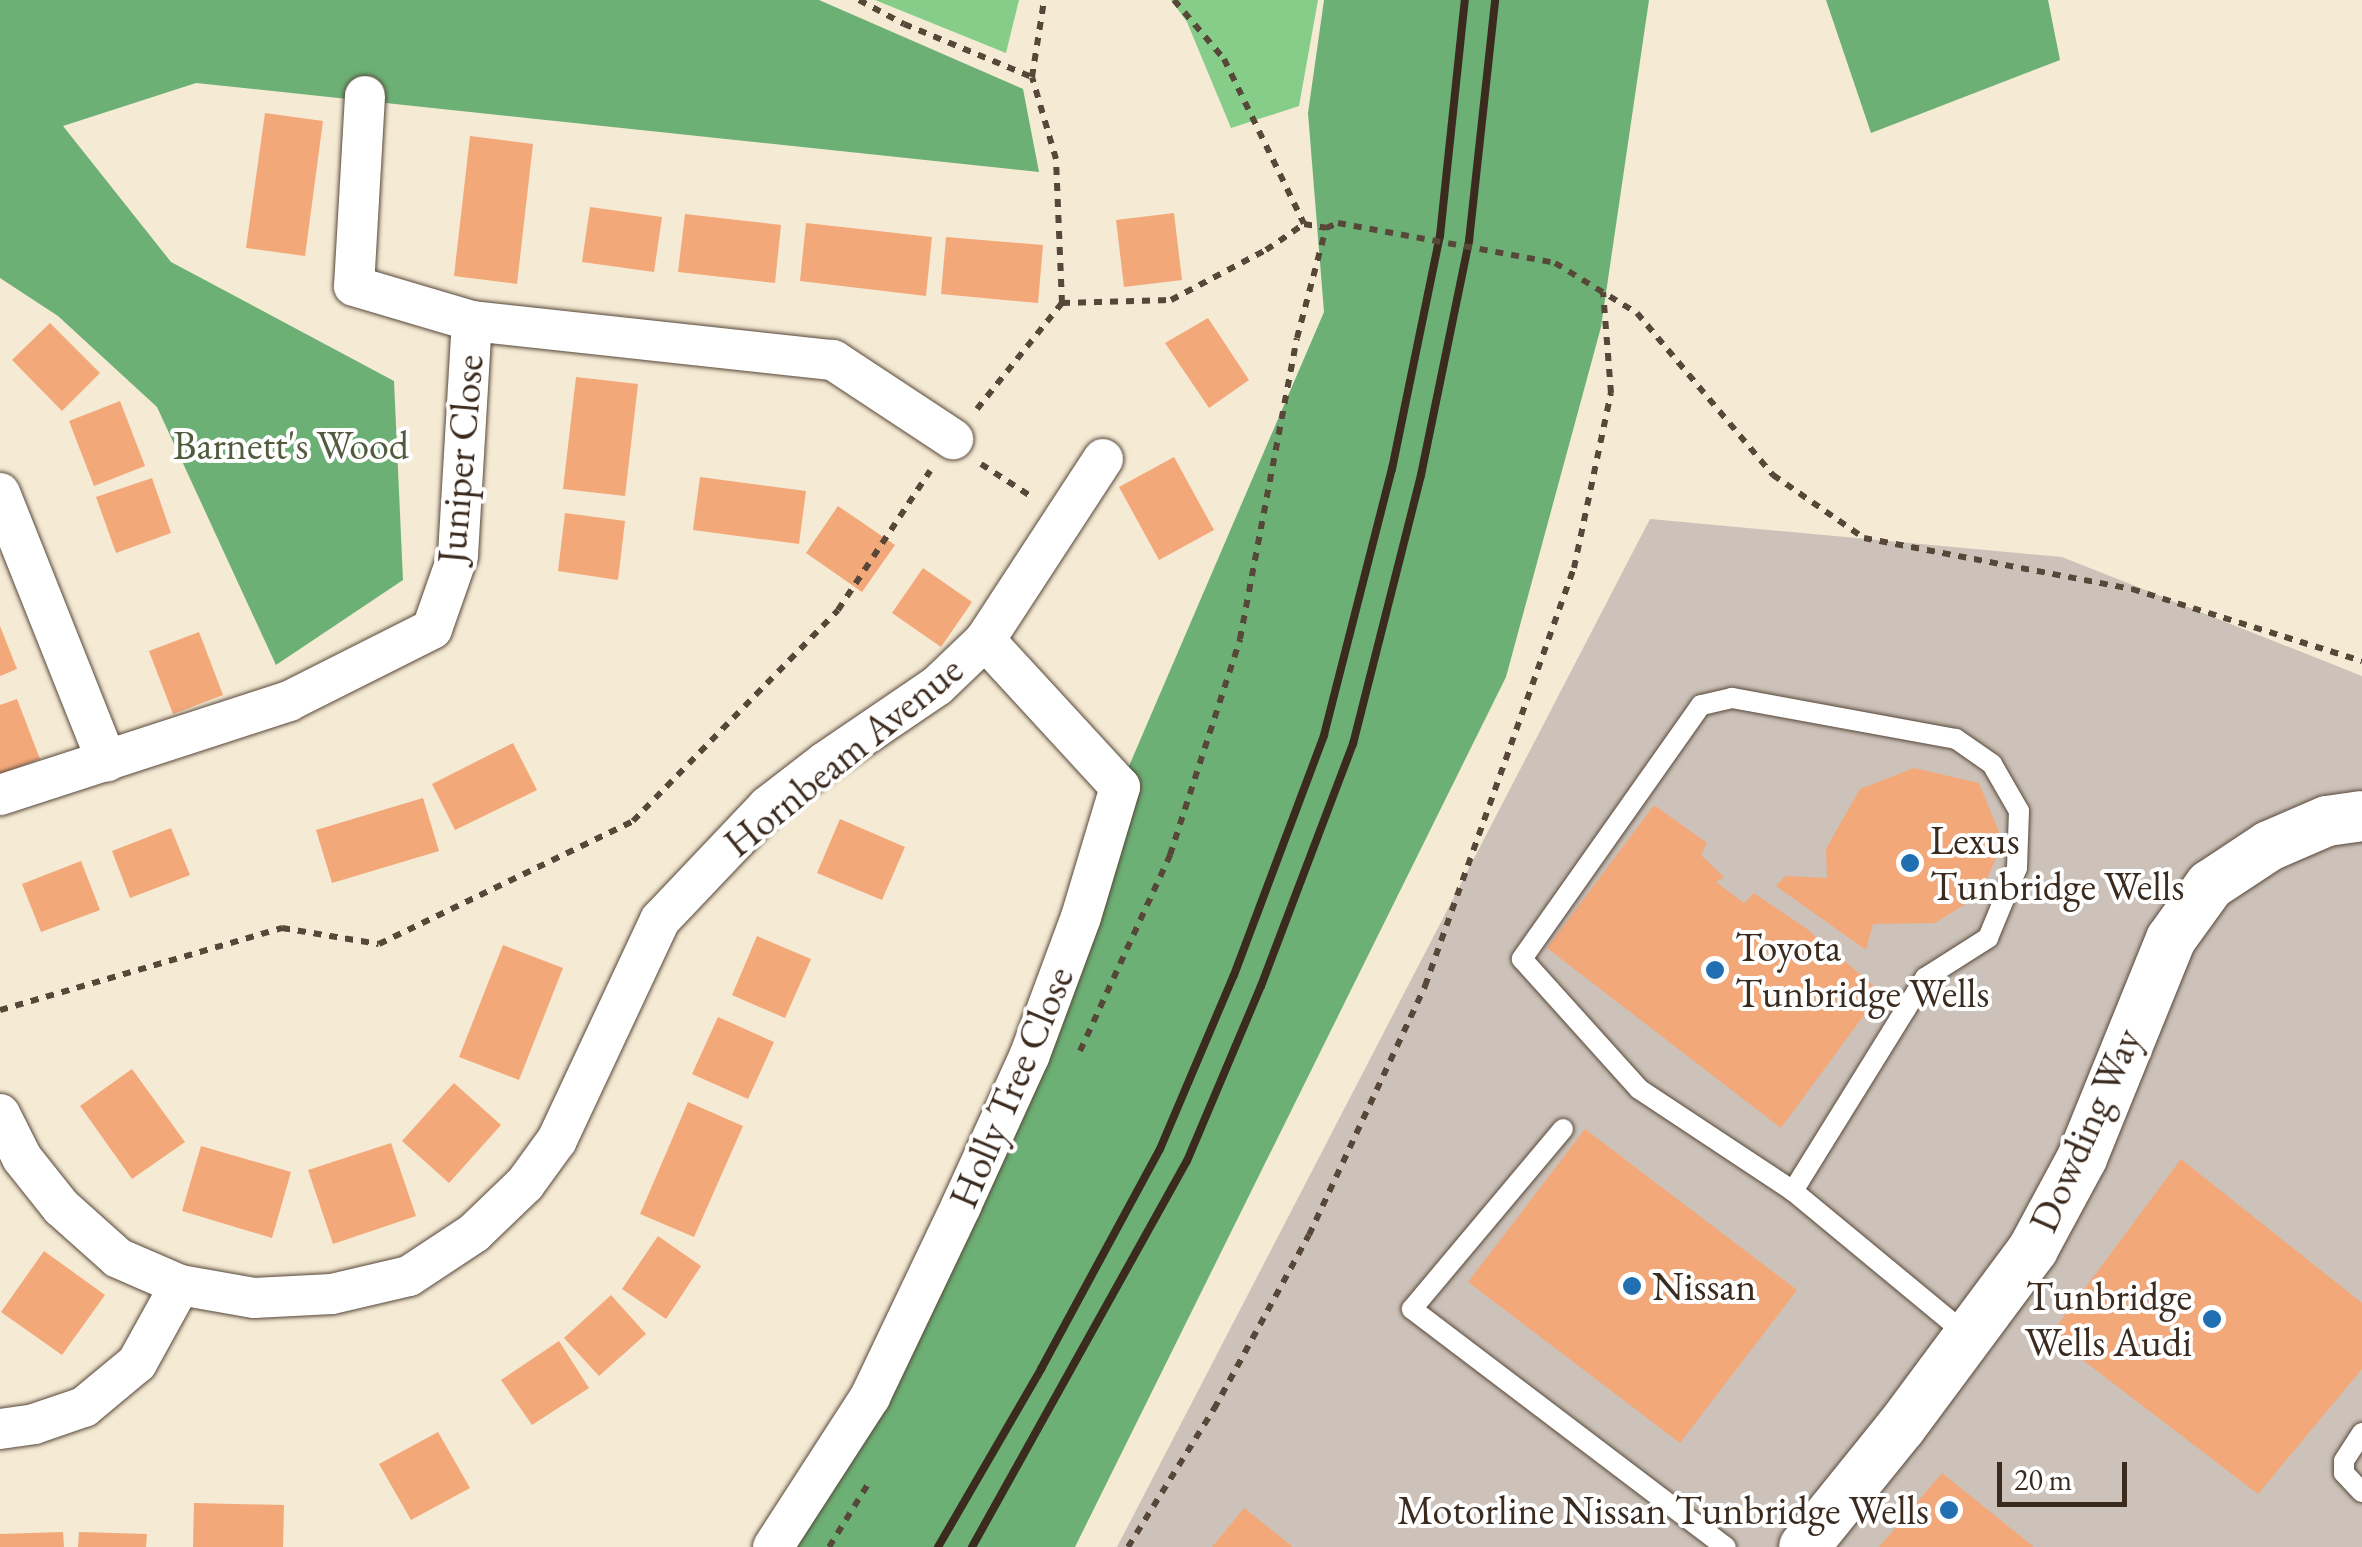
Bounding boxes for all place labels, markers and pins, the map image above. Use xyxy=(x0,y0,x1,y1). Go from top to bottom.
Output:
place label: Lexus Tunbridge Wells xyxy=(1930,816,2184,910)
marker: Lexus Tunbridge Wells xyxy=(1899,852,1921,874)
place label: Toyota Tunbridge Wells xyxy=(1735,923,1989,1017)
marker: Toyota Tunbridge Wells xyxy=(1704,959,1726,981)
place label: Nissan xyxy=(1652,1262,1756,1310)
place label: Tunbridge Wells Audi xyxy=(2025,1272,2192,1366)
marker: Nissan xyxy=(1621,1275,1643,1297)
marker: Tunbridge Wells Audi xyxy=(2201,1308,2223,1330)
place label: Motorline Nissan Tunbridge Wells xyxy=(1397,1486,1929,1534)
marker: Motorline Nissan Tunbridge Wells xyxy=(1938,1499,1960,1521)

